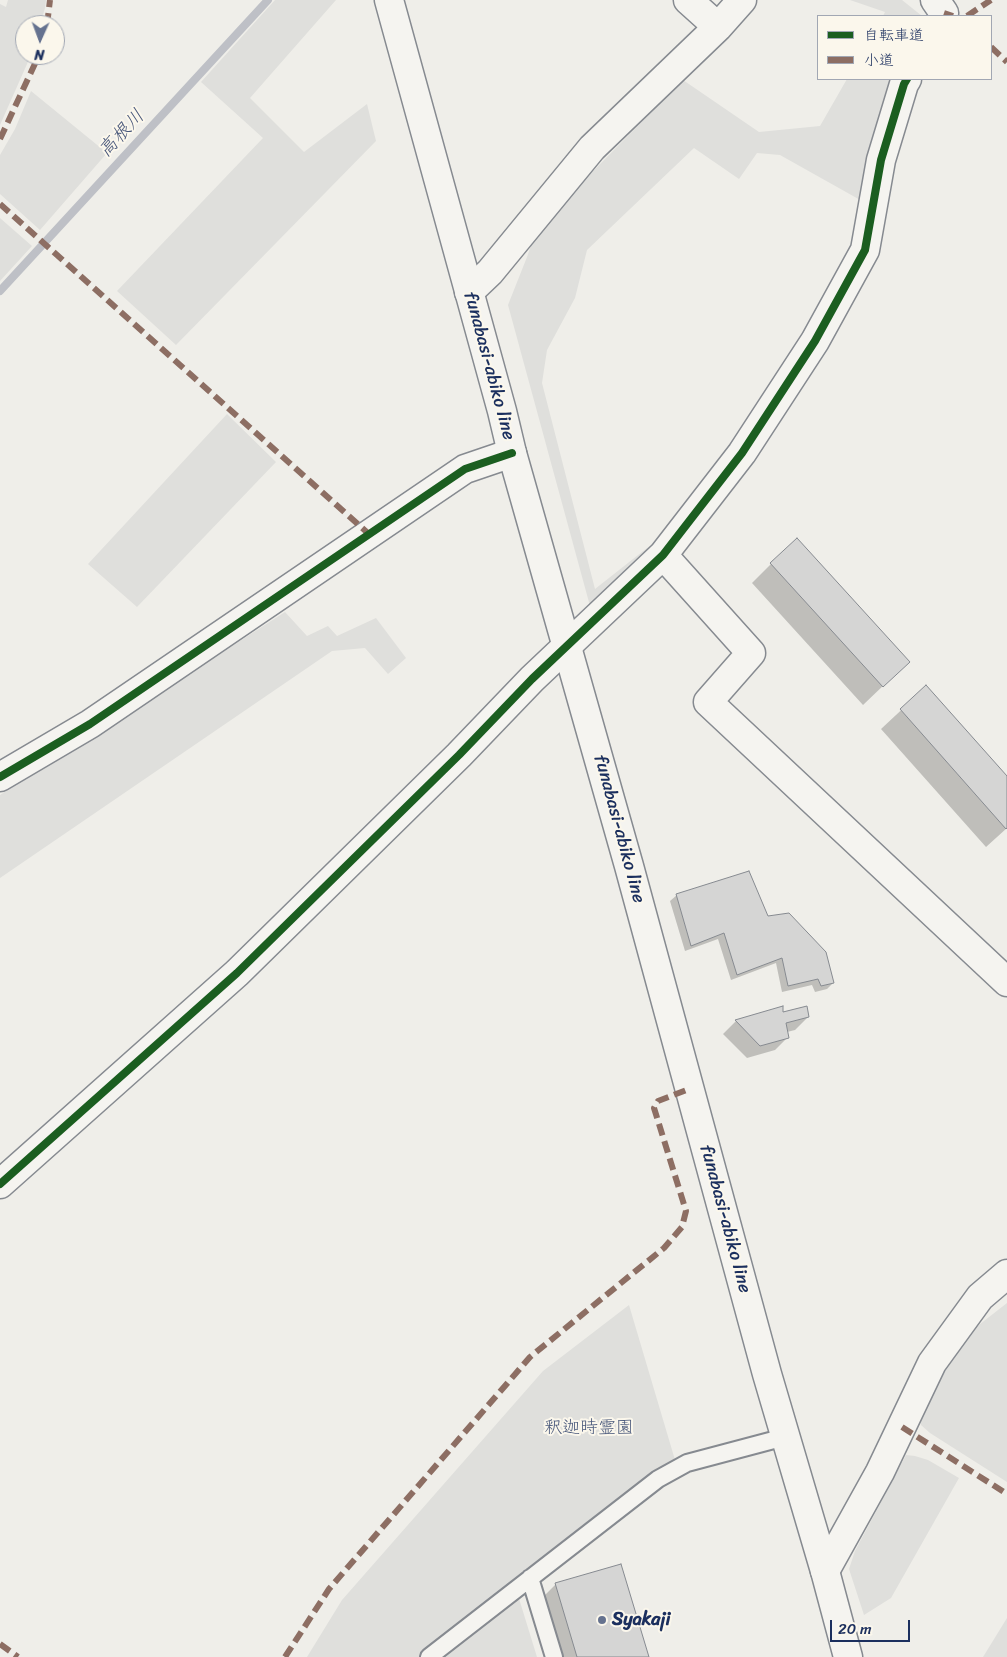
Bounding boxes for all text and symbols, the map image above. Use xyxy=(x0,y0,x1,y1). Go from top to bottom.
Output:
north arrow xyxy=(15,15,65,65)
legend xyxy=(817,15,992,80)
text: 自転車道 xyxy=(864,22,924,48)
text: N xyxy=(34,42,45,67)
text: 小道 xyxy=(864,47,894,73)
water label: 高根川 xyxy=(94,105,150,163)
street label: funabasi-abiko line xyxy=(459,289,519,443)
street label: funabasi-abiko line xyxy=(589,752,649,906)
street label: funabasi-abiko line xyxy=(695,1142,755,1296)
park label: 釈迦時霊園 xyxy=(544,1417,634,1439)
place label: Syakaji xyxy=(612,1609,670,1631)
scale bar xyxy=(832,1610,912,1642)
marker: Syakaji xyxy=(596,1614,608,1626)
text: 20 m xyxy=(838,1616,872,1642)

